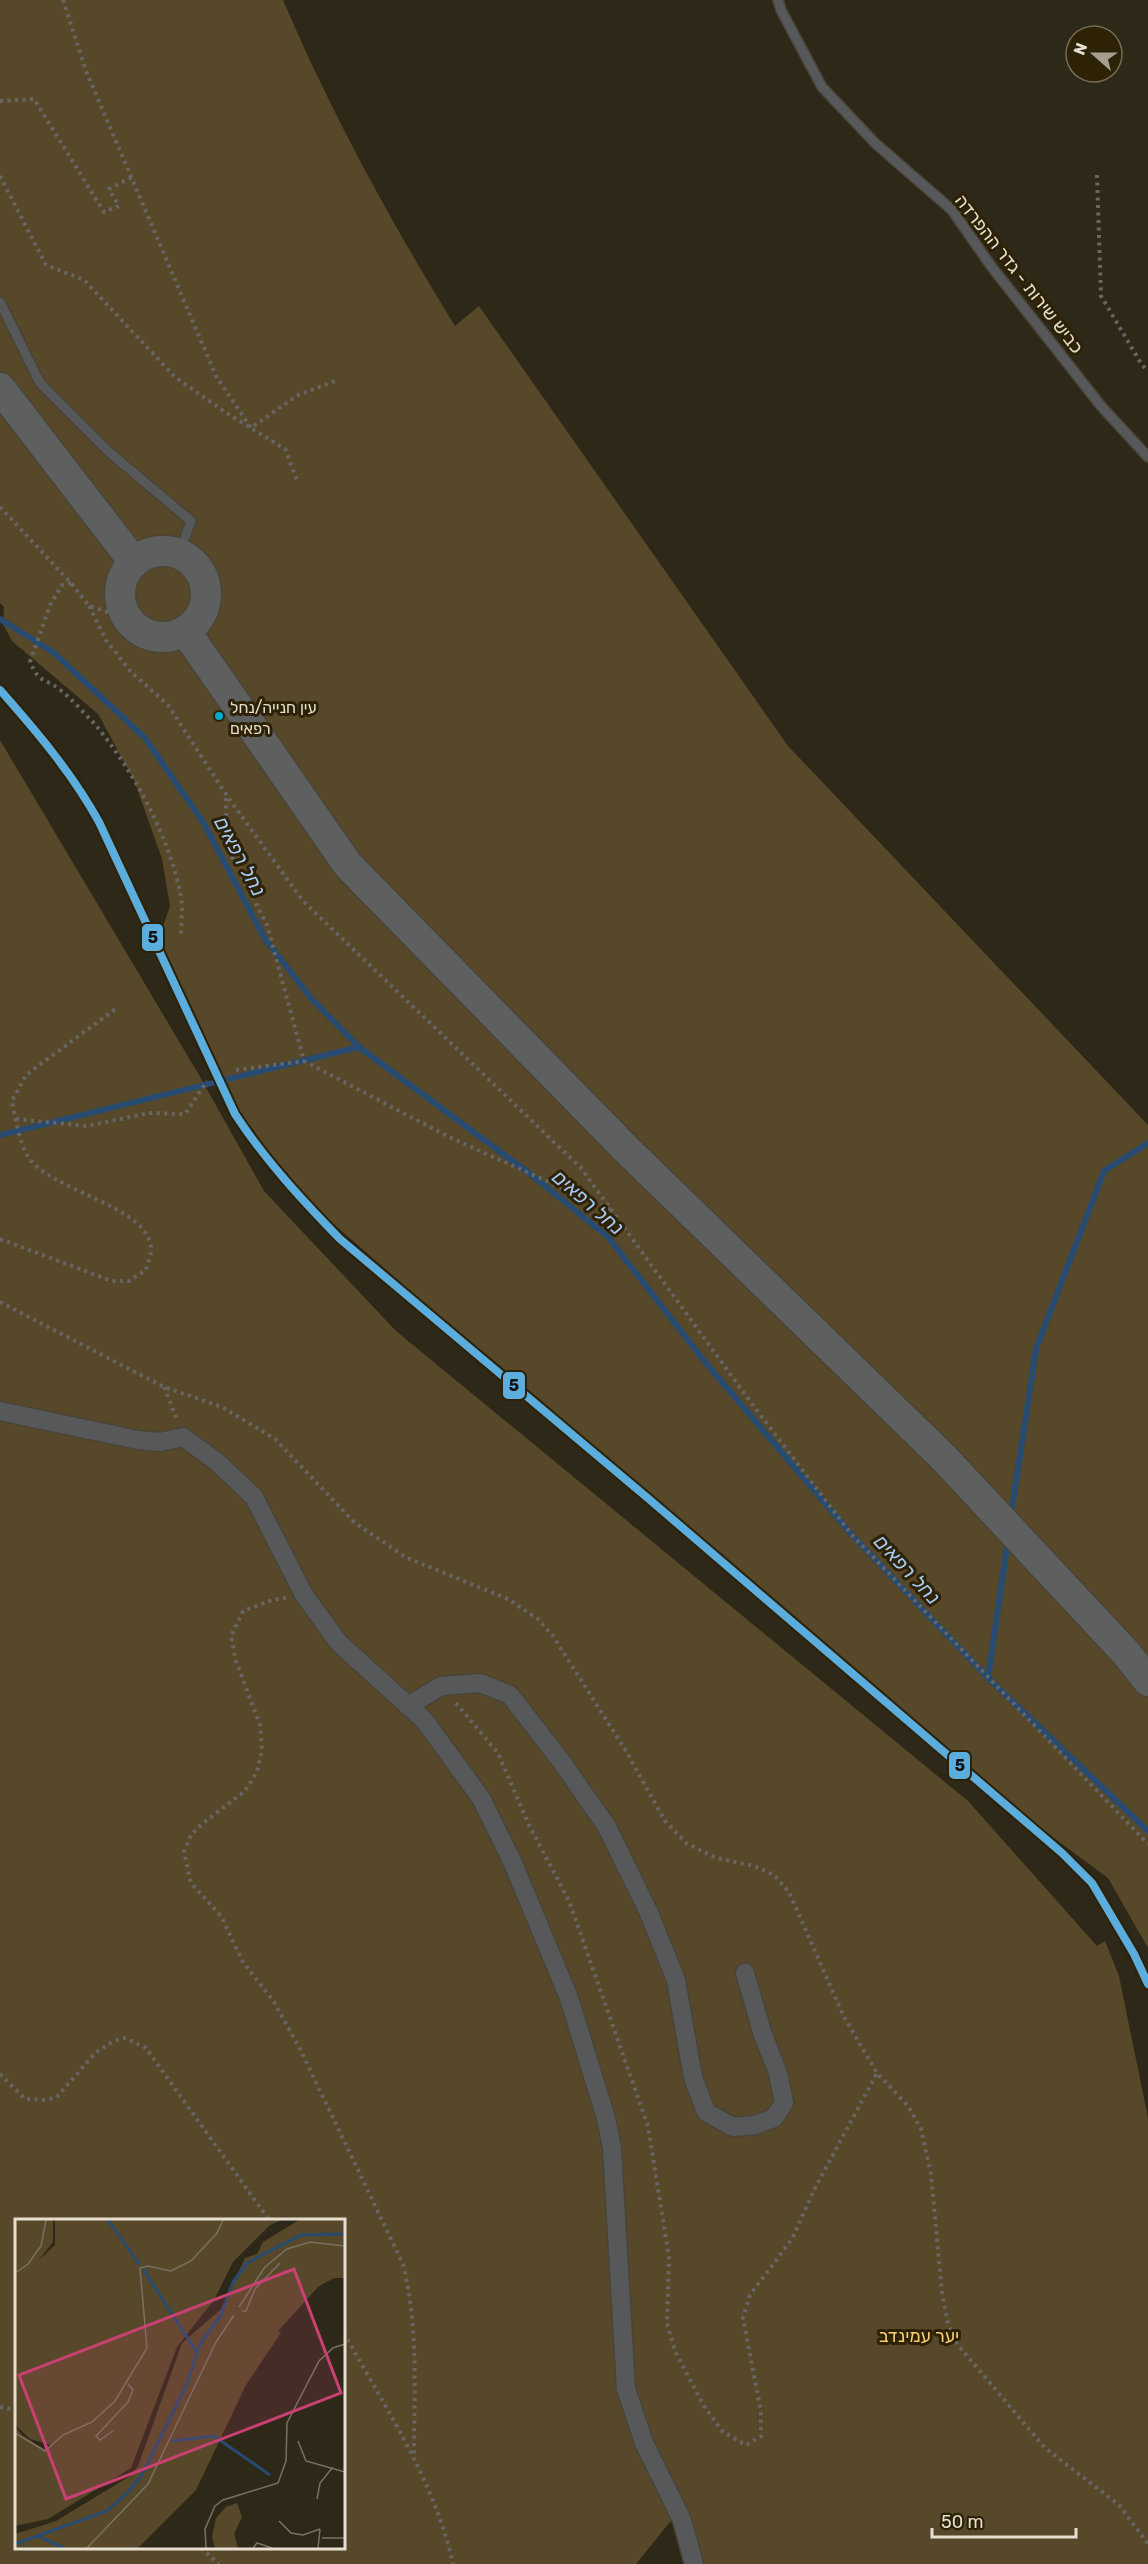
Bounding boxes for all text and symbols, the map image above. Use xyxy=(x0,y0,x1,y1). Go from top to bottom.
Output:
north arrow xyxy=(1064,24,1124,84)
text: N xyxy=(1070,40,1091,58)
street label: כביש שירות - גדר ההפרדה xyxy=(950,190,1088,358)
place label: עין חנייה/נחל רפאים xyxy=(230,698,317,738)
marker: עין חנייה/נחל רפאים xyxy=(213,710,225,722)
water label: נחל רפאים xyxy=(209,812,271,900)
line badge: 5 xyxy=(141,923,164,952)
text: 5 xyxy=(148,928,158,947)
water label: נחל רפאים xyxy=(547,1165,629,1239)
line badge: 5 xyxy=(502,1371,526,1400)
text: 5 xyxy=(509,1376,519,1395)
water label: נחל רפאים xyxy=(869,1529,945,1609)
line badge: 5 xyxy=(948,1751,971,1780)
text: 5 xyxy=(955,1756,965,1775)
inset map xyxy=(15,2219,345,2549)
park label: יער עמינדב xyxy=(879,2325,959,2347)
scale bar xyxy=(932,2501,1076,2539)
text: 50 m xyxy=(941,2511,984,2533)

